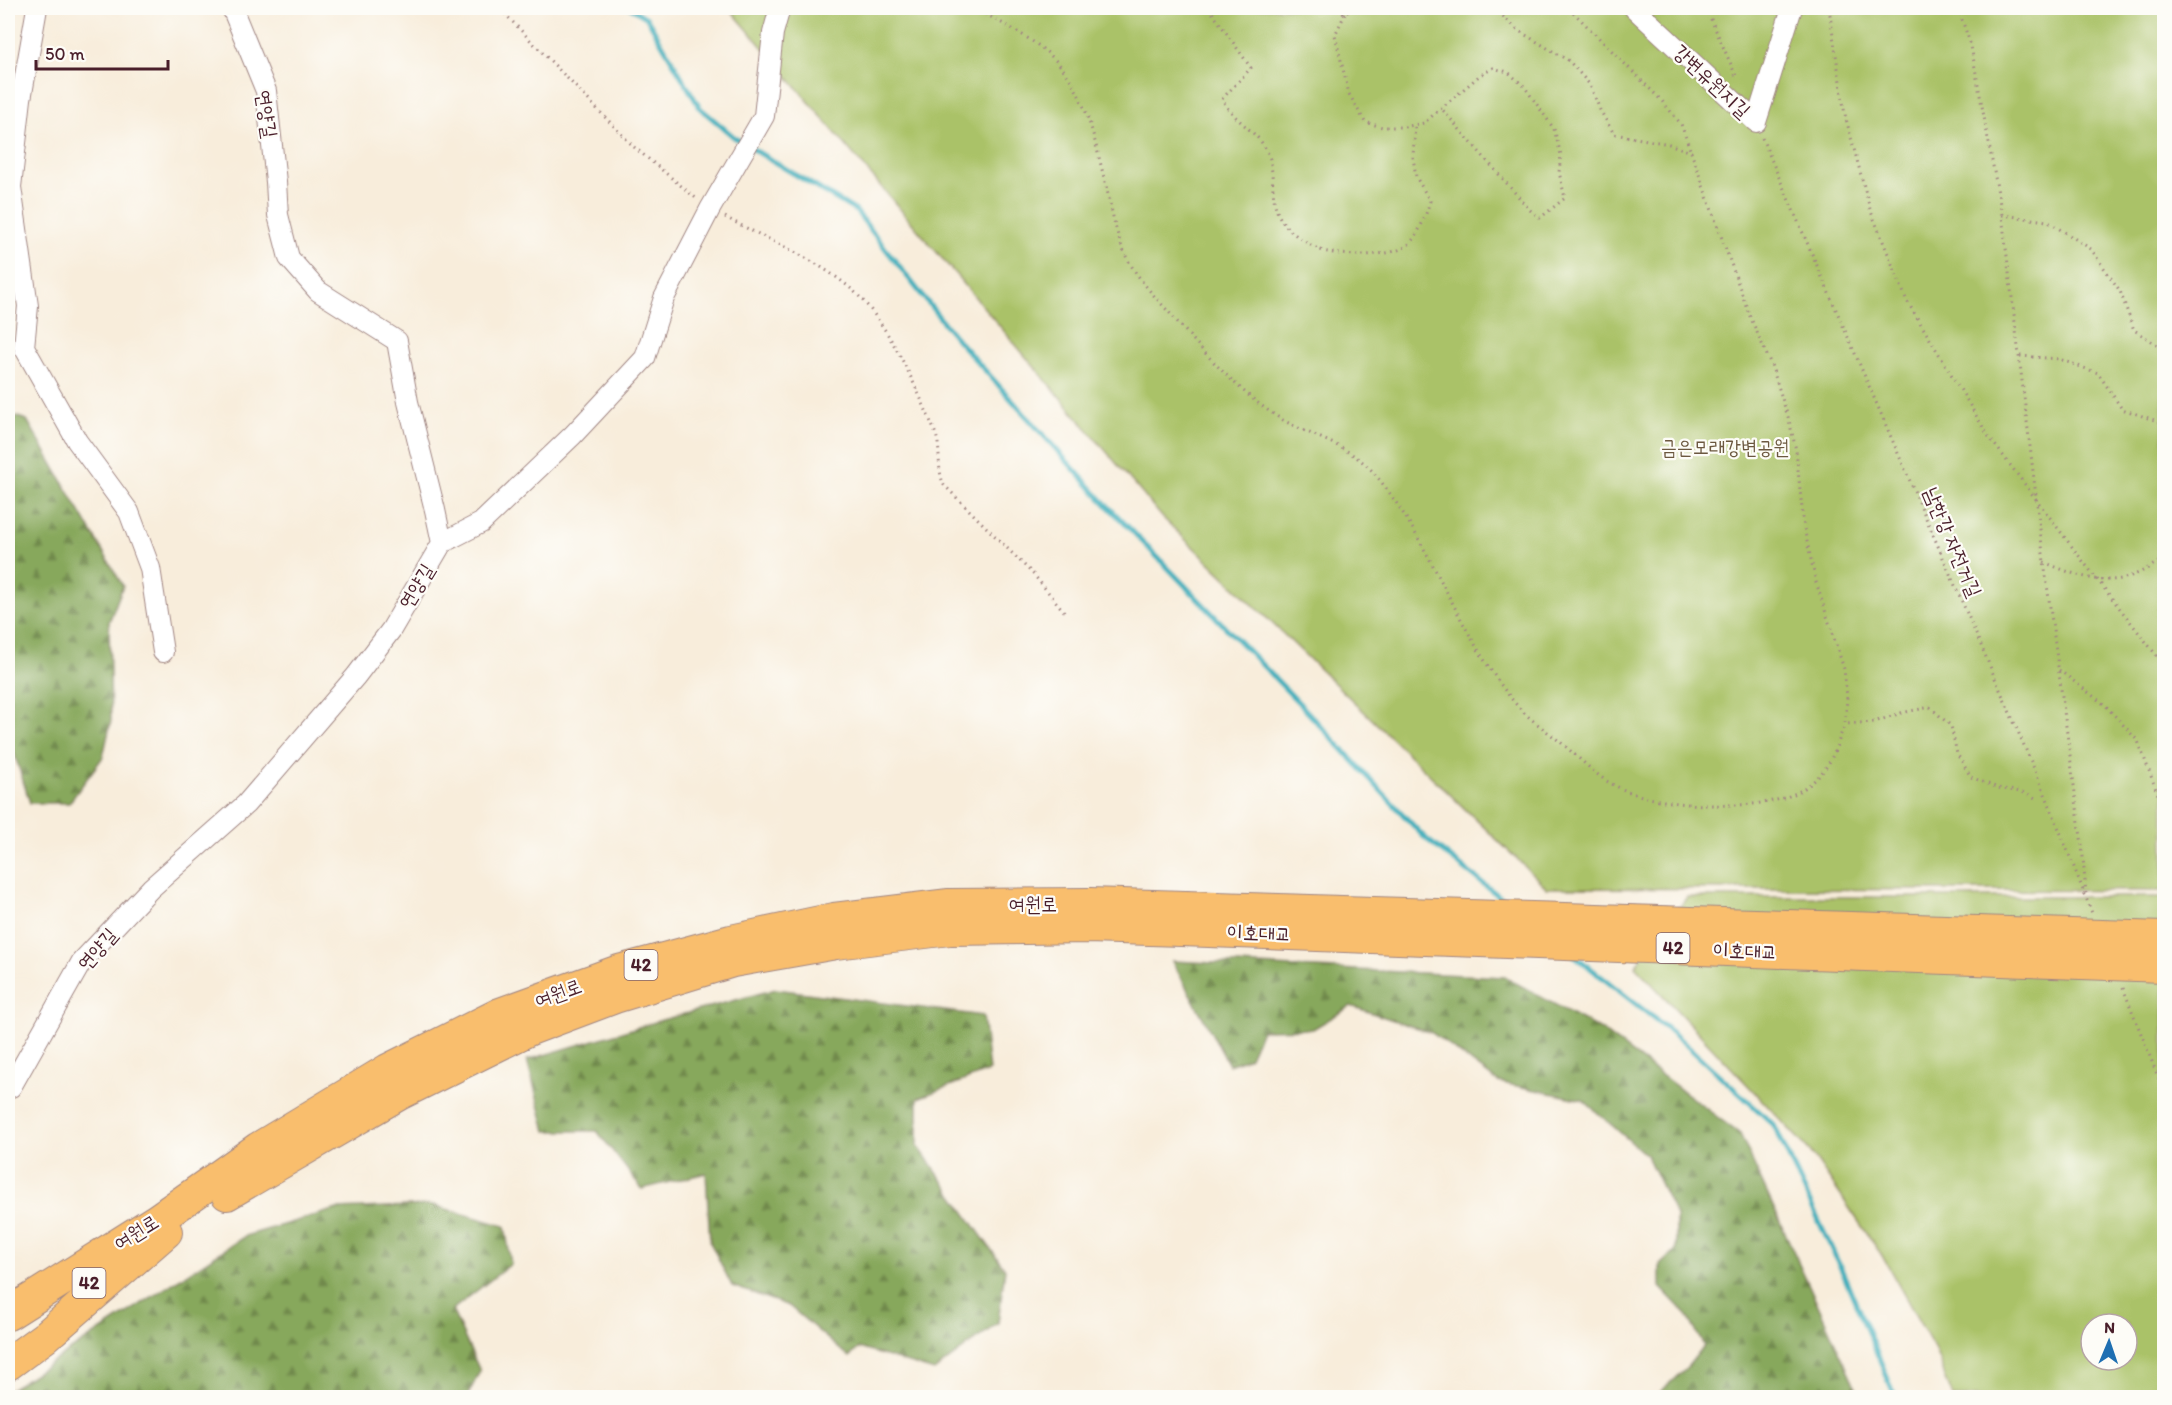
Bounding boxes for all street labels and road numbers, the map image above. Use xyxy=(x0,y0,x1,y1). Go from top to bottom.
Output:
street label: 강변유원지길 xyxy=(1669,39,1755,123)
street label: 연양길 xyxy=(251,88,283,140)
street label: 남한강 자전거길 xyxy=(1919,483,1987,601)
street label: 연양길 xyxy=(393,559,439,613)
street label: 여원로 xyxy=(1009,892,1057,916)
street label: 이호대교 xyxy=(1226,920,1292,946)
street label: 연양길 xyxy=(72,923,122,975)
road number: 42 xyxy=(1656,933,1690,963)
street label: 이호대교 xyxy=(1712,938,1778,964)
road number: 42 xyxy=(624,950,658,980)
street label: 여원로 xyxy=(531,973,585,1013)
street label: 여원로 xyxy=(109,1209,163,1255)
road number: 42 xyxy=(72,1268,106,1298)

